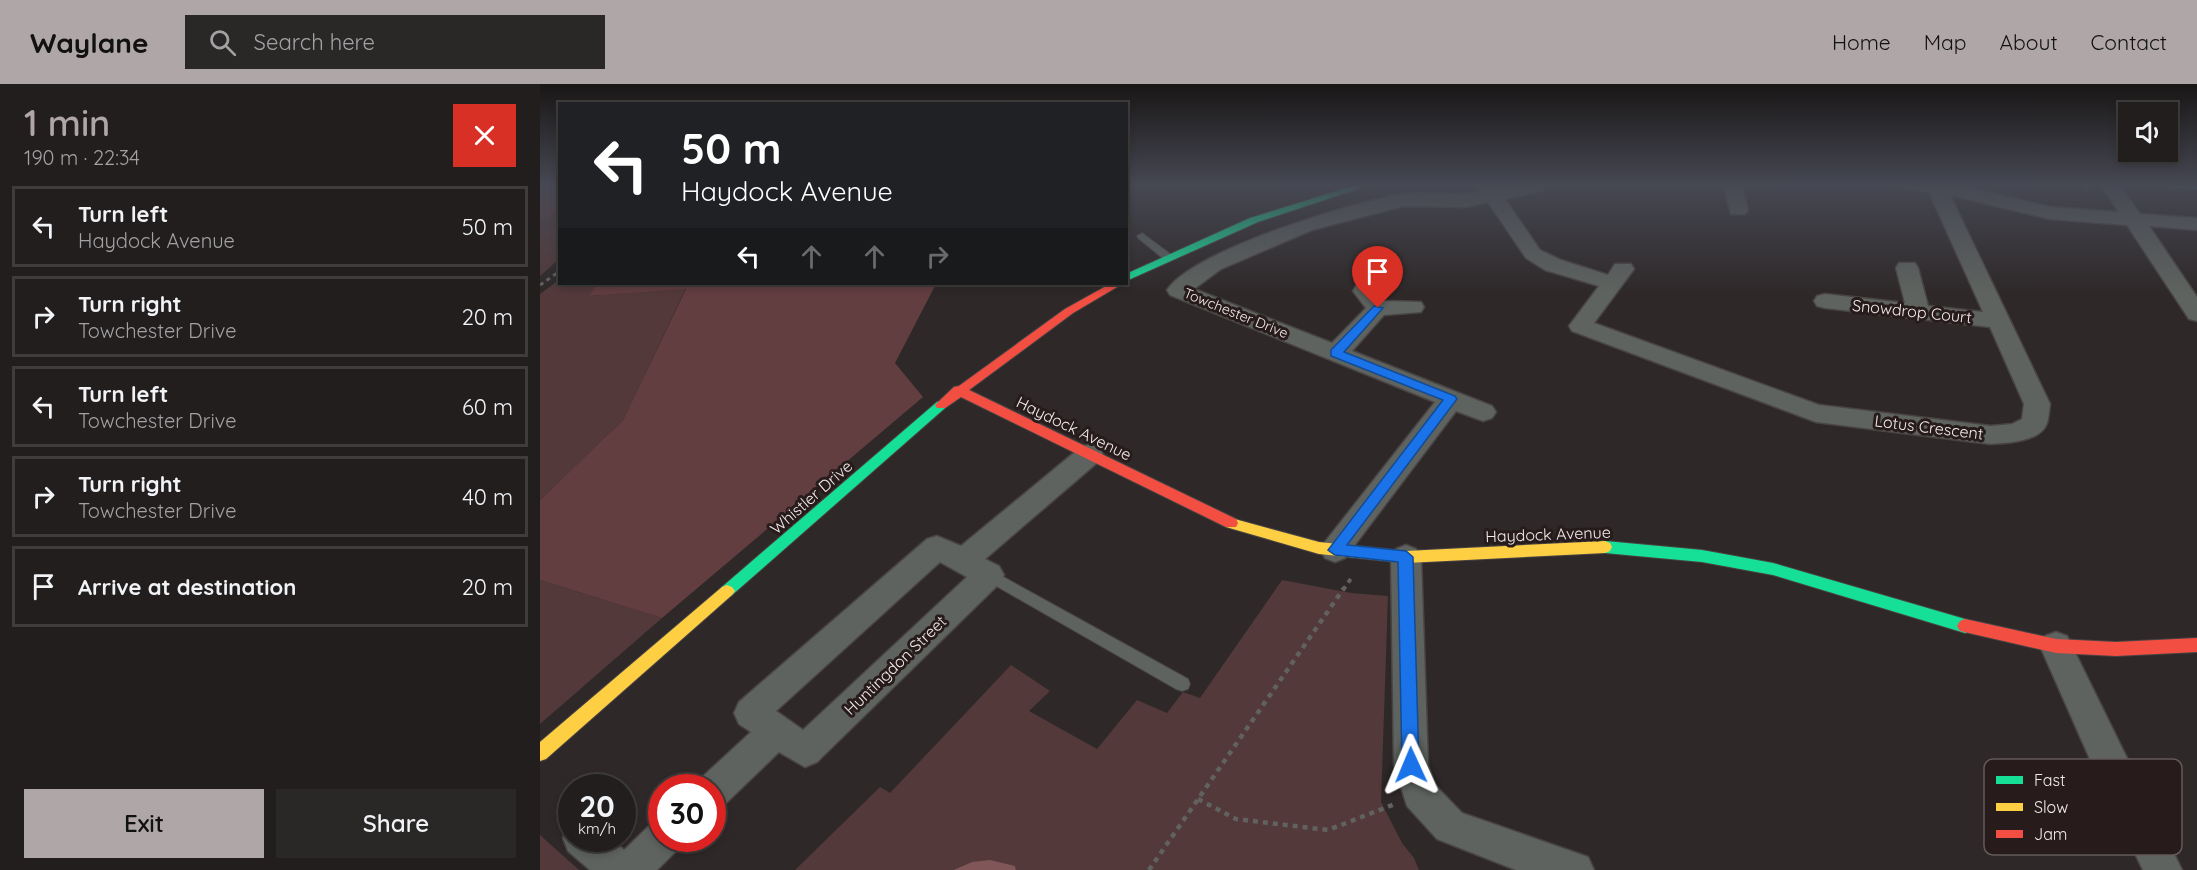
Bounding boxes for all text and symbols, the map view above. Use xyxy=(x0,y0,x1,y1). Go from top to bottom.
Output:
search box xyxy=(185,15,605,69)
text: Waylane xyxy=(30,25,149,60)
icon: search xyxy=(206,26,239,59)
text: Search here xyxy=(254,28,375,56)
text: Home xyxy=(1832,29,1891,55)
text: Map xyxy=(1924,29,1967,55)
text: About xyxy=(2000,29,2058,55)
text: Contact xyxy=(2091,29,2167,55)
text: 1 min xyxy=(24,100,110,145)
map controls xyxy=(2118,102,2178,162)
button: sound xyxy=(2118,102,2178,162)
button: close xyxy=(453,104,516,167)
text: 50 m xyxy=(681,122,781,175)
icon: left xyxy=(582,126,660,204)
text: 190 m · 22:34 xyxy=(24,145,140,170)
text: Haydock Avenue xyxy=(681,174,893,208)
text: Turn left xyxy=(78,200,168,228)
icon: left xyxy=(27,210,60,243)
text: 50 m xyxy=(462,213,513,241)
text: Haydock Avenue xyxy=(78,228,235,253)
icon: left xyxy=(732,240,765,273)
icon: ahead xyxy=(795,240,828,273)
icon: ahead xyxy=(858,240,891,273)
icon: right xyxy=(921,240,954,273)
pin xyxy=(1352,246,1403,308)
icon: arrive xyxy=(1361,255,1394,288)
street label: Towchester Drive xyxy=(1181,284,1291,342)
text: Turn right xyxy=(78,290,182,318)
street label: Snowdrop Court xyxy=(1851,295,1973,327)
icon: right xyxy=(27,300,60,333)
text: 20 m xyxy=(462,303,513,331)
text: Towchester Drive xyxy=(78,318,236,343)
text: Turn left xyxy=(78,380,168,408)
icon: left xyxy=(27,390,60,423)
street label: Haydock Avenue xyxy=(1013,391,1135,465)
text: 60 m xyxy=(462,393,513,421)
text: Towchester Drive xyxy=(78,408,236,433)
street label: Lotus Crescent xyxy=(1873,410,1985,444)
street label: Whistler Drive xyxy=(766,456,856,538)
text: Turn right xyxy=(78,470,182,498)
icon: right xyxy=(27,480,60,513)
text: 40 m xyxy=(462,483,513,511)
text: Towchester Drive xyxy=(78,498,236,523)
street label: Haydock Avenue xyxy=(1485,522,1611,546)
icon: arrive xyxy=(27,570,60,603)
text: Arrive at destination xyxy=(78,573,296,601)
text: 20 m xyxy=(462,573,513,601)
street label: Huntingdon Street xyxy=(840,611,950,719)
position arrow xyxy=(1379,733,1443,797)
legend xyxy=(1984,759,2182,855)
text: Fast xyxy=(2034,770,2065,790)
speed limit sign: 30 xyxy=(648,774,726,852)
text: 20 xyxy=(579,787,615,825)
button: Exit xyxy=(24,789,264,858)
button: Share xyxy=(276,789,516,858)
text: Slow xyxy=(2034,797,2068,817)
text: km/h xyxy=(578,819,616,838)
text: Jam xyxy=(2034,824,2067,844)

